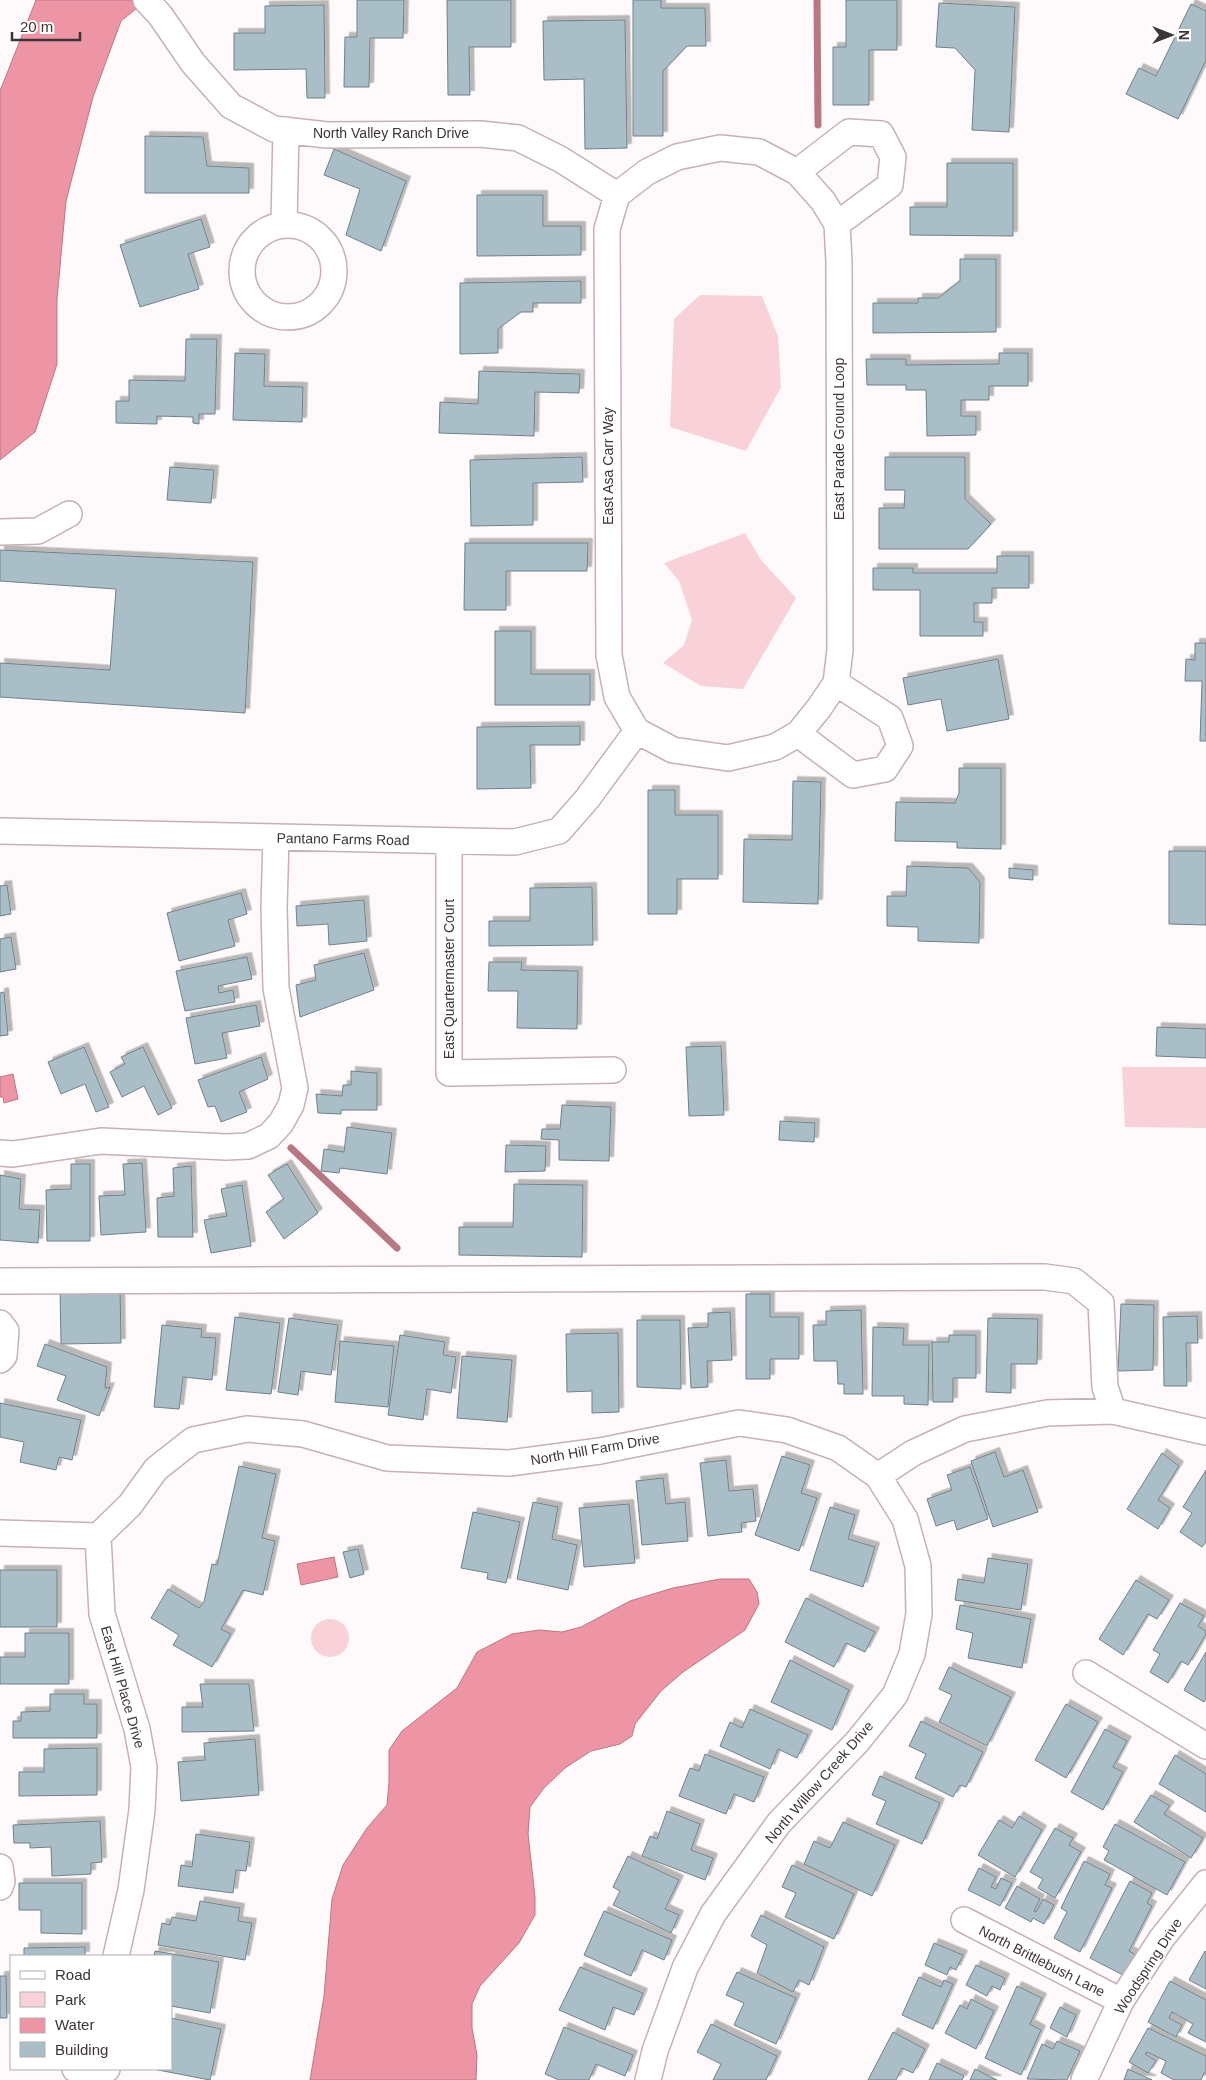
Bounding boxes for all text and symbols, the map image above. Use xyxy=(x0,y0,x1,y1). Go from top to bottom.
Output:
scale bar xyxy=(12,10,80,42)
north arrow xyxy=(1146,10,1196,60)
text: 20 m xyxy=(20,18,53,35)
text: N xyxy=(1176,30,1192,40)
street label: North Valley Ranch Drive xyxy=(313,125,469,141)
street label: East Parade Ground Loop xyxy=(831,357,847,520)
street label: East Asa Carr Way xyxy=(600,407,616,525)
street label: Pantano Farms Road xyxy=(276,830,410,848)
street label: East Quartermaster Court xyxy=(441,899,457,1059)
street label: North Hill Farm Drive xyxy=(529,1430,661,1468)
street label: East Hill Place Drive xyxy=(98,1624,148,1750)
street label: North Willow Creek Drive xyxy=(762,1718,876,1846)
street label: Woodspring Drive xyxy=(1111,1915,1185,2017)
street label: North Brittlebush Lane xyxy=(976,1922,1108,2000)
legend xyxy=(10,1955,172,2070)
text: Road xyxy=(55,1966,91,1983)
text: Park xyxy=(55,1991,86,2008)
text: Water xyxy=(55,2016,94,2033)
text: Building xyxy=(55,2041,108,2058)

